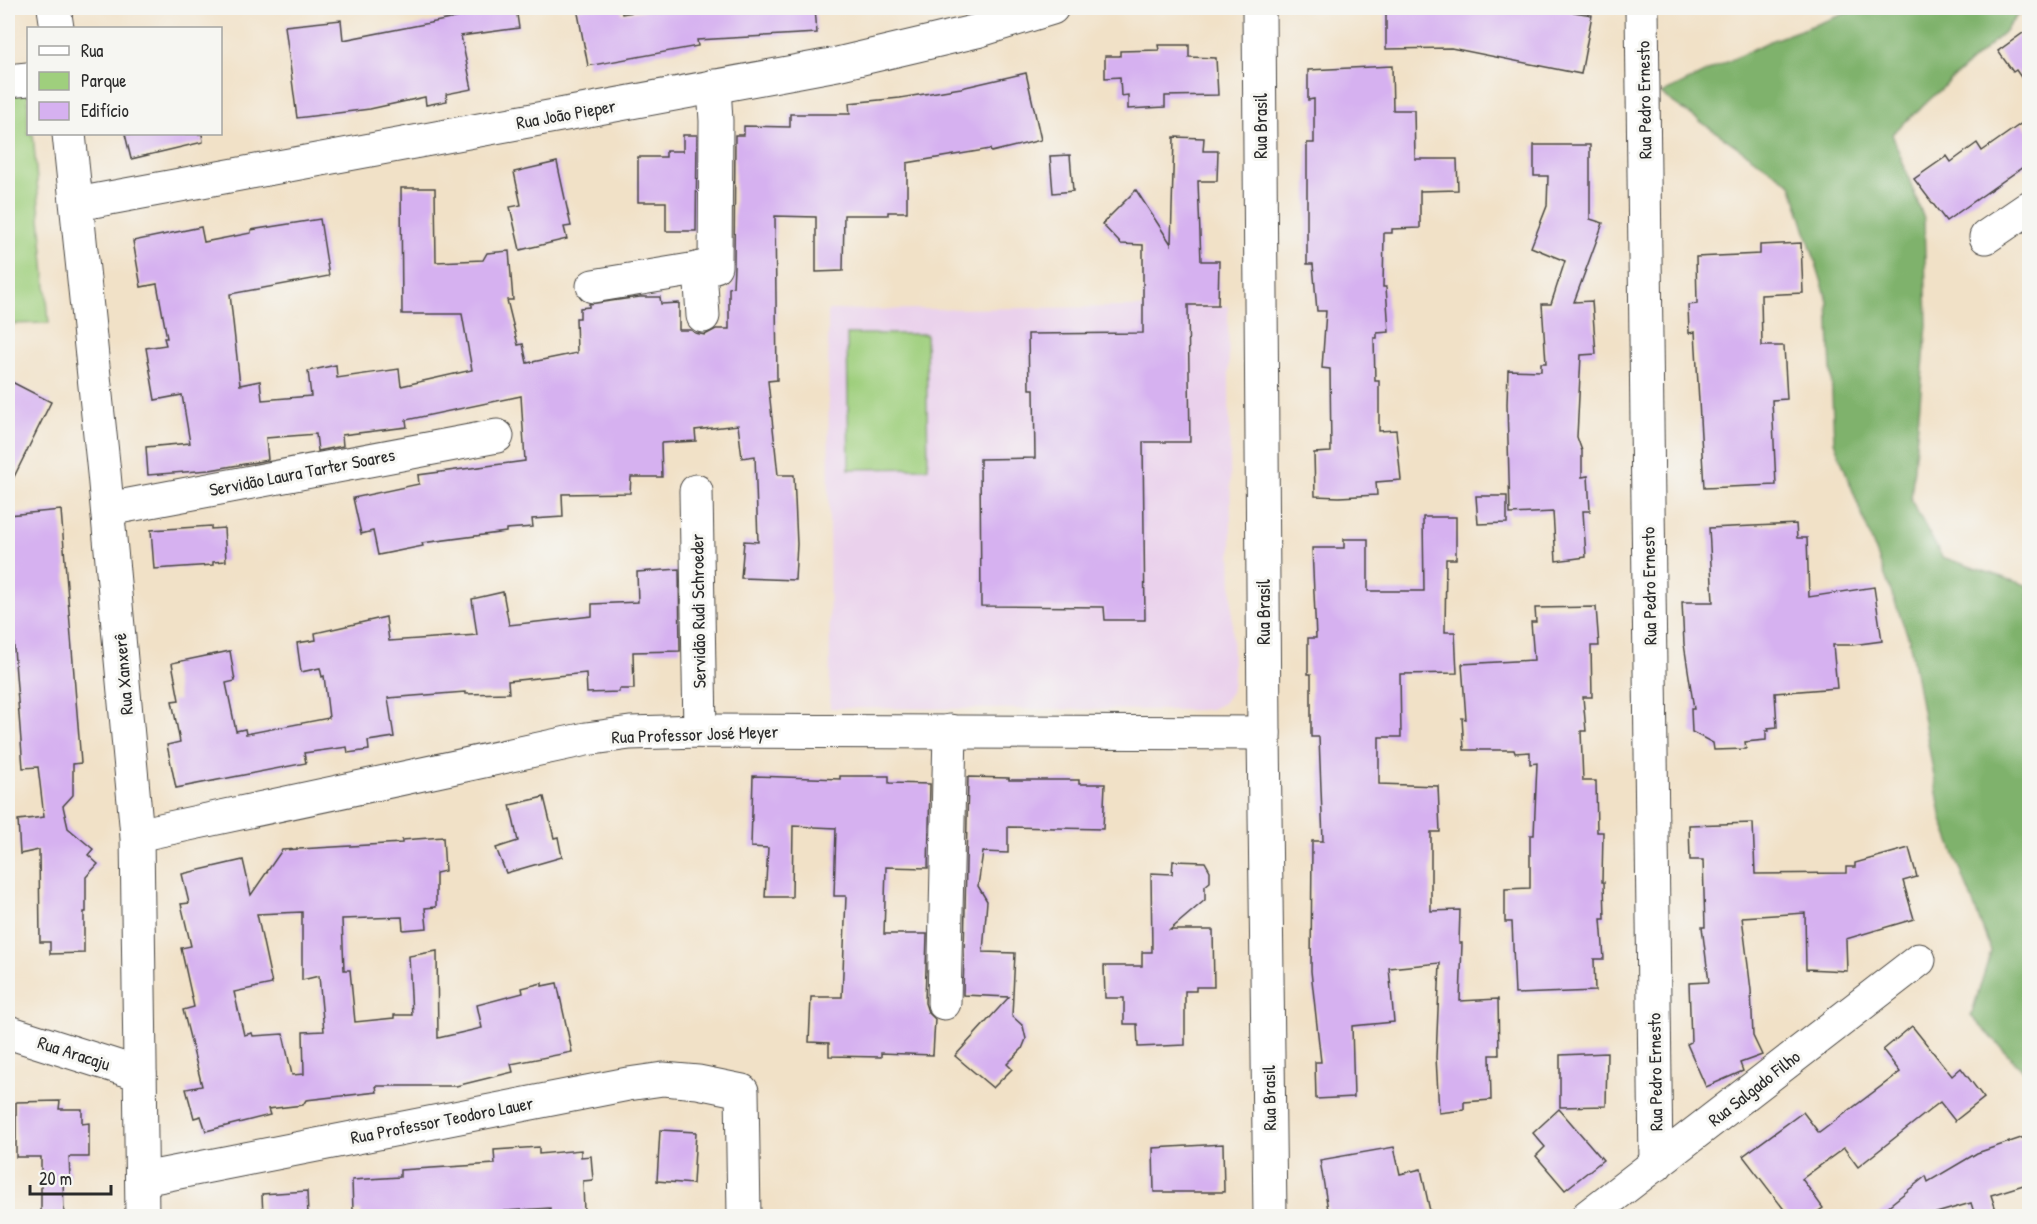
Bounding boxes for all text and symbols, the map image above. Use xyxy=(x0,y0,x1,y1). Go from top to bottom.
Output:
legend xyxy=(27,27,222,135)
text: Rua xyxy=(81,38,103,63)
street label: Rua Pedro Ernesto xyxy=(1630,41,1658,159)
text: Parque xyxy=(81,68,126,93)
street label: Rua João Pieper xyxy=(514,93,618,135)
street label: Rua Brasil xyxy=(1248,93,1273,159)
text: Edifício xyxy=(81,98,129,123)
street label: Servidão Laura Tarter Soares xyxy=(207,442,397,502)
street label: Rua Pedro Ernesto xyxy=(1635,527,1663,645)
street label: Servidão Rudi Schroeder xyxy=(684,533,712,689)
street label: Rua Brasil xyxy=(1251,579,1276,645)
street label: Rua Xanxerê xyxy=(107,632,139,716)
street label: Rua Professor José Meyer xyxy=(611,719,779,749)
street label: Rua Pedro Ernesto xyxy=(1641,1013,1669,1131)
street label: Rua Aracaju xyxy=(35,1030,113,1076)
street label: Rua Salgado Filho xyxy=(1703,1044,1805,1132)
street label: Rua Brasil xyxy=(1256,1065,1282,1131)
street label: Rua Professor Teodoro Lauer xyxy=(348,1090,536,1150)
scale bar xyxy=(30,1158,111,1196)
text: 20 m xyxy=(39,1166,72,1191)

